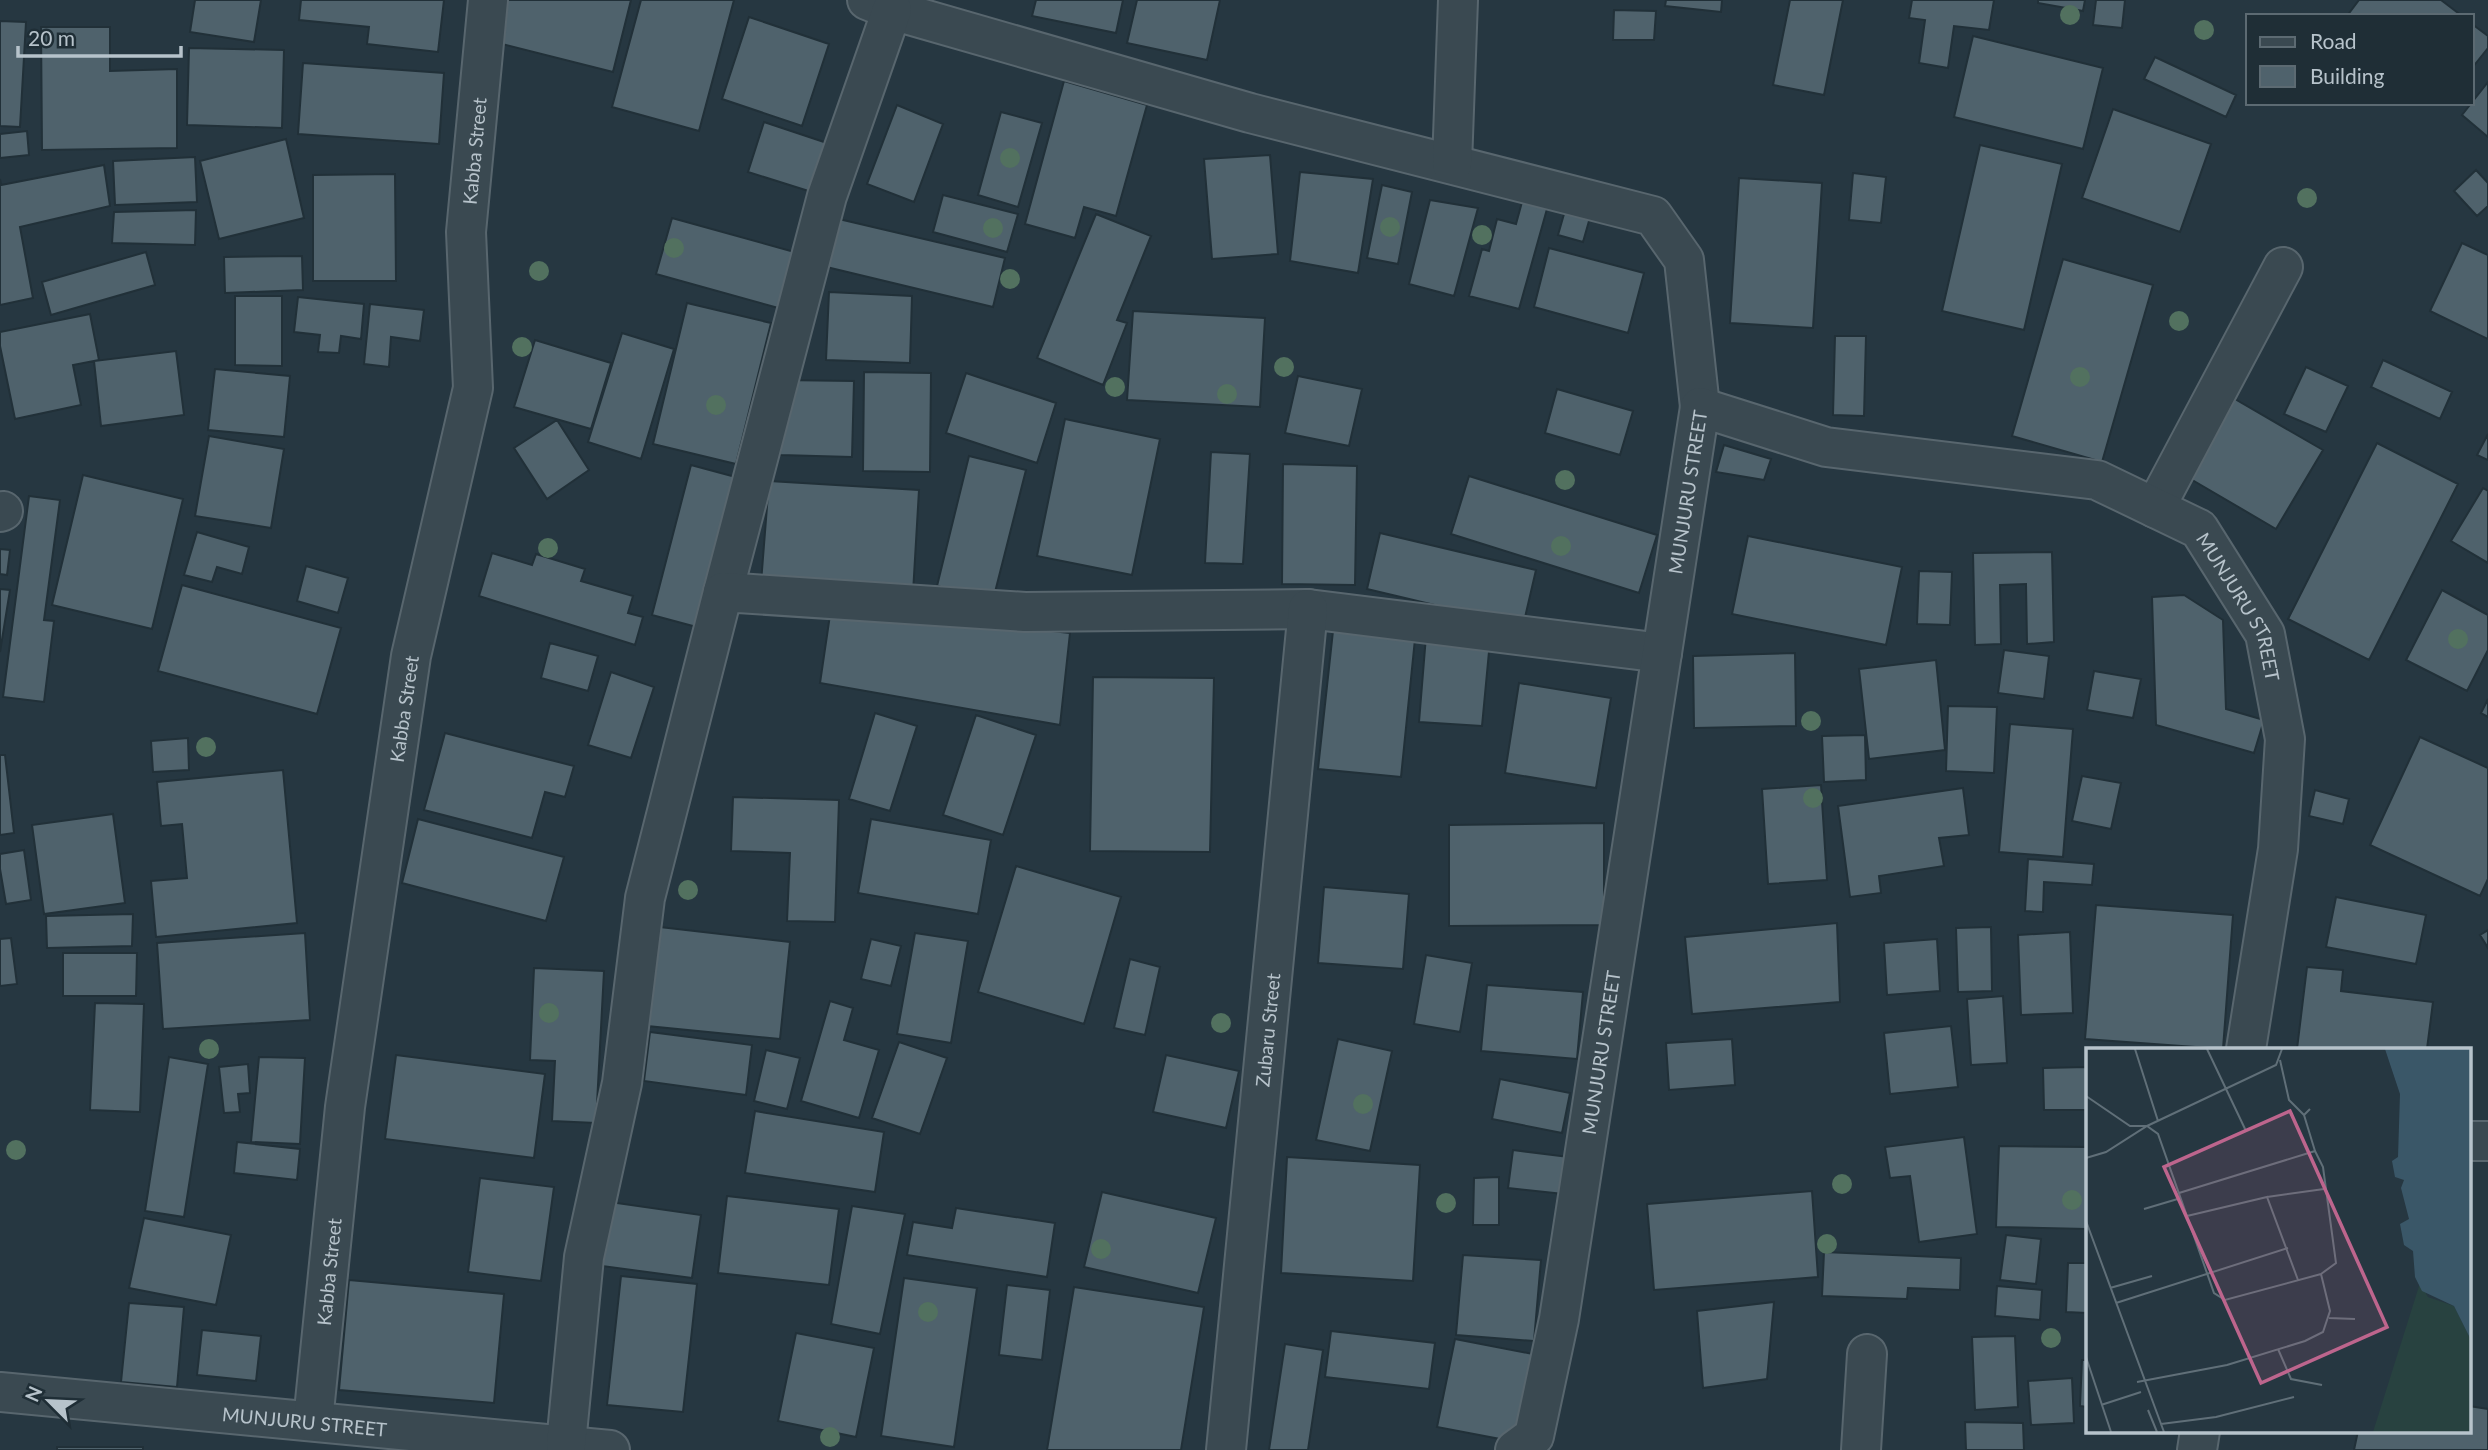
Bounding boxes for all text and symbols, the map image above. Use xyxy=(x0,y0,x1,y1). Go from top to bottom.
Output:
scale bar xyxy=(18,14,180,58)
legend xyxy=(2246,14,2474,105)
text: 20 m xyxy=(28,25,75,50)
text: Road xyxy=(2310,28,2357,53)
text: Building xyxy=(2310,63,2385,88)
street label: Kabba Street xyxy=(457,96,490,206)
street label: MUNJURU STREET xyxy=(1663,409,1711,576)
street label: MUNJURU STREET xyxy=(2192,528,2285,683)
street label: Kabba Street xyxy=(384,654,422,764)
street label: MUNJURU STREET xyxy=(1576,969,1624,1136)
street label: Zubaru Street xyxy=(1250,972,1284,1088)
inset map xyxy=(2086,1048,2470,1432)
street label: Kabba Street xyxy=(311,1217,345,1326)
north arrow xyxy=(14,1366,84,1436)
text: N xyxy=(20,1383,46,1405)
street label: MUNJURU STREET xyxy=(221,1402,388,1440)

